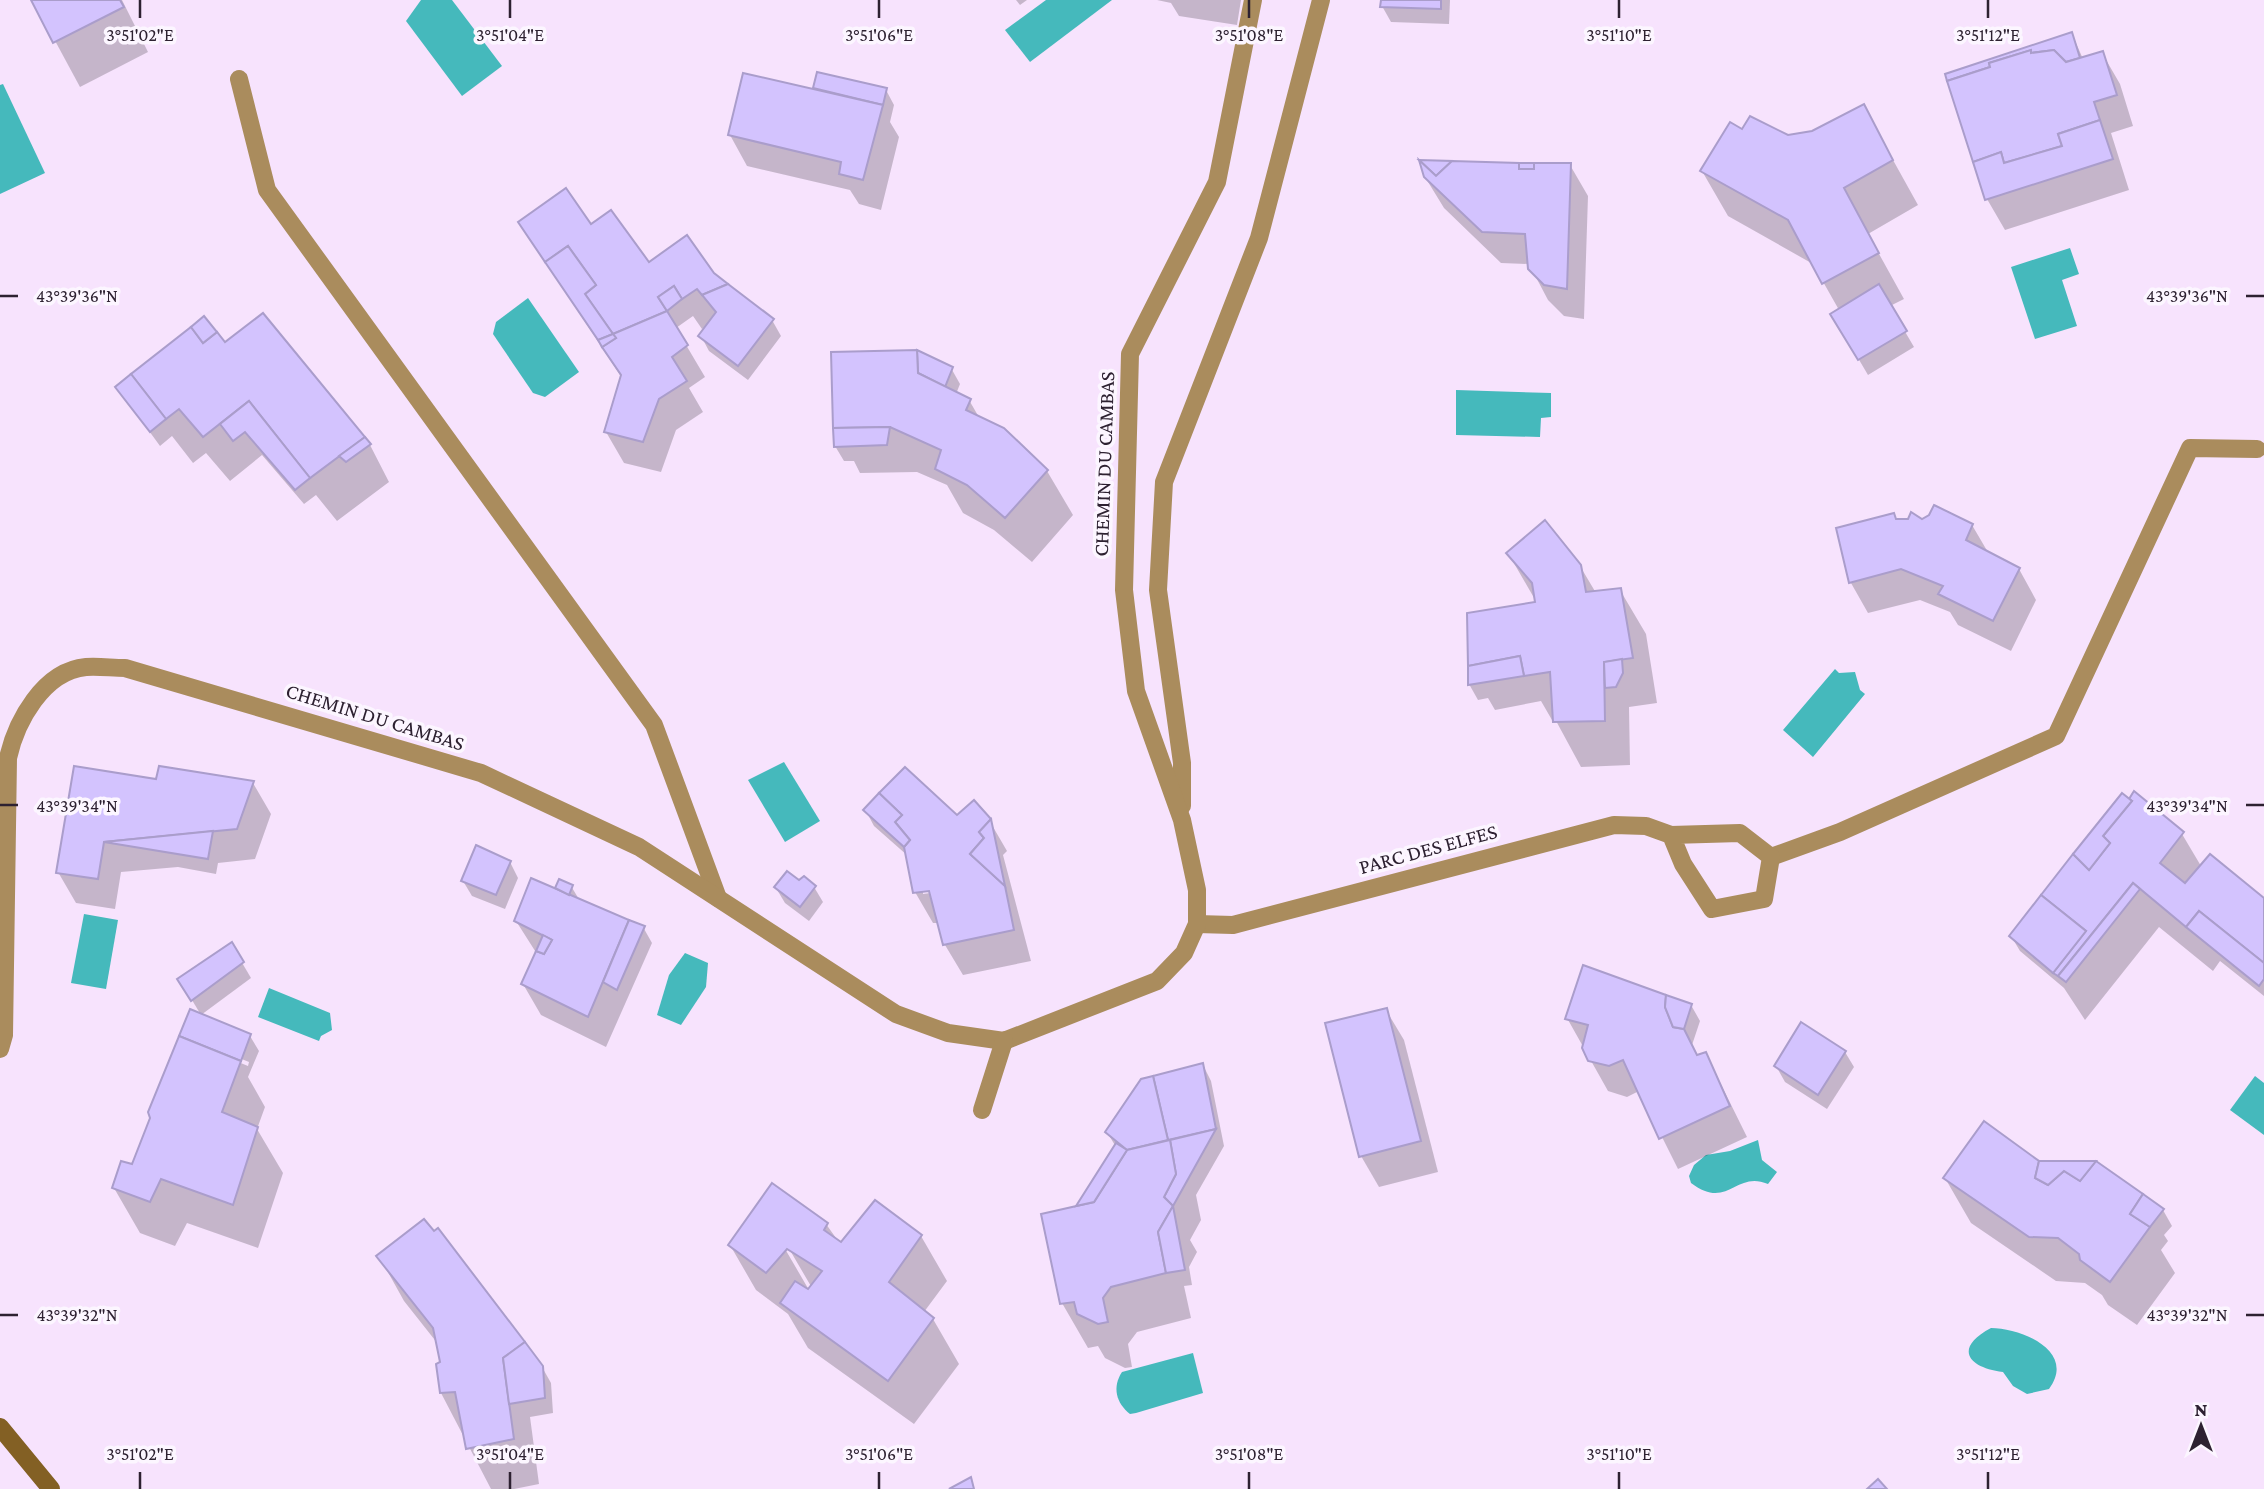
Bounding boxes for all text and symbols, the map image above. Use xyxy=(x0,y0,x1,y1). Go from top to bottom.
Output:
text: 3°51'02"E xyxy=(106,25,174,45)
text: 3°51'04"E xyxy=(476,25,544,45)
text: 3°51'06"E xyxy=(845,25,913,45)
text: 3°51'08"E xyxy=(1215,25,1284,45)
text: 3°51'10"E xyxy=(1586,25,1652,45)
text: 3°51'12"E xyxy=(1956,25,2020,45)
text: 43°39'36"N xyxy=(36,286,118,306)
text: 43°39'36"N xyxy=(2146,286,2228,306)
street label: CHEMIN DU CAMBAS xyxy=(1089,371,1119,557)
street label: CHEMIN DU CAMBAS xyxy=(283,678,467,756)
text: 43°39'34"N xyxy=(36,796,118,816)
text: 43°39'34"N xyxy=(2146,796,2228,816)
street label: PARC DES ELFES xyxy=(1356,819,1500,879)
text: 43°39'32"N xyxy=(36,1305,118,1325)
text: 43°39'32"N xyxy=(2146,1305,2228,1325)
north arrow xyxy=(2166,1391,2236,1461)
text: N xyxy=(2195,1399,2208,1420)
text: 3°51'02"E xyxy=(106,1444,174,1464)
text: 3°51'04"E xyxy=(476,1444,544,1464)
text: 3°51'06"E xyxy=(845,1444,913,1464)
text: 3°51'08"E xyxy=(1215,1444,1284,1464)
text: 3°51'10"E xyxy=(1586,1444,1652,1464)
text: 3°51'12"E xyxy=(1956,1444,2020,1464)

